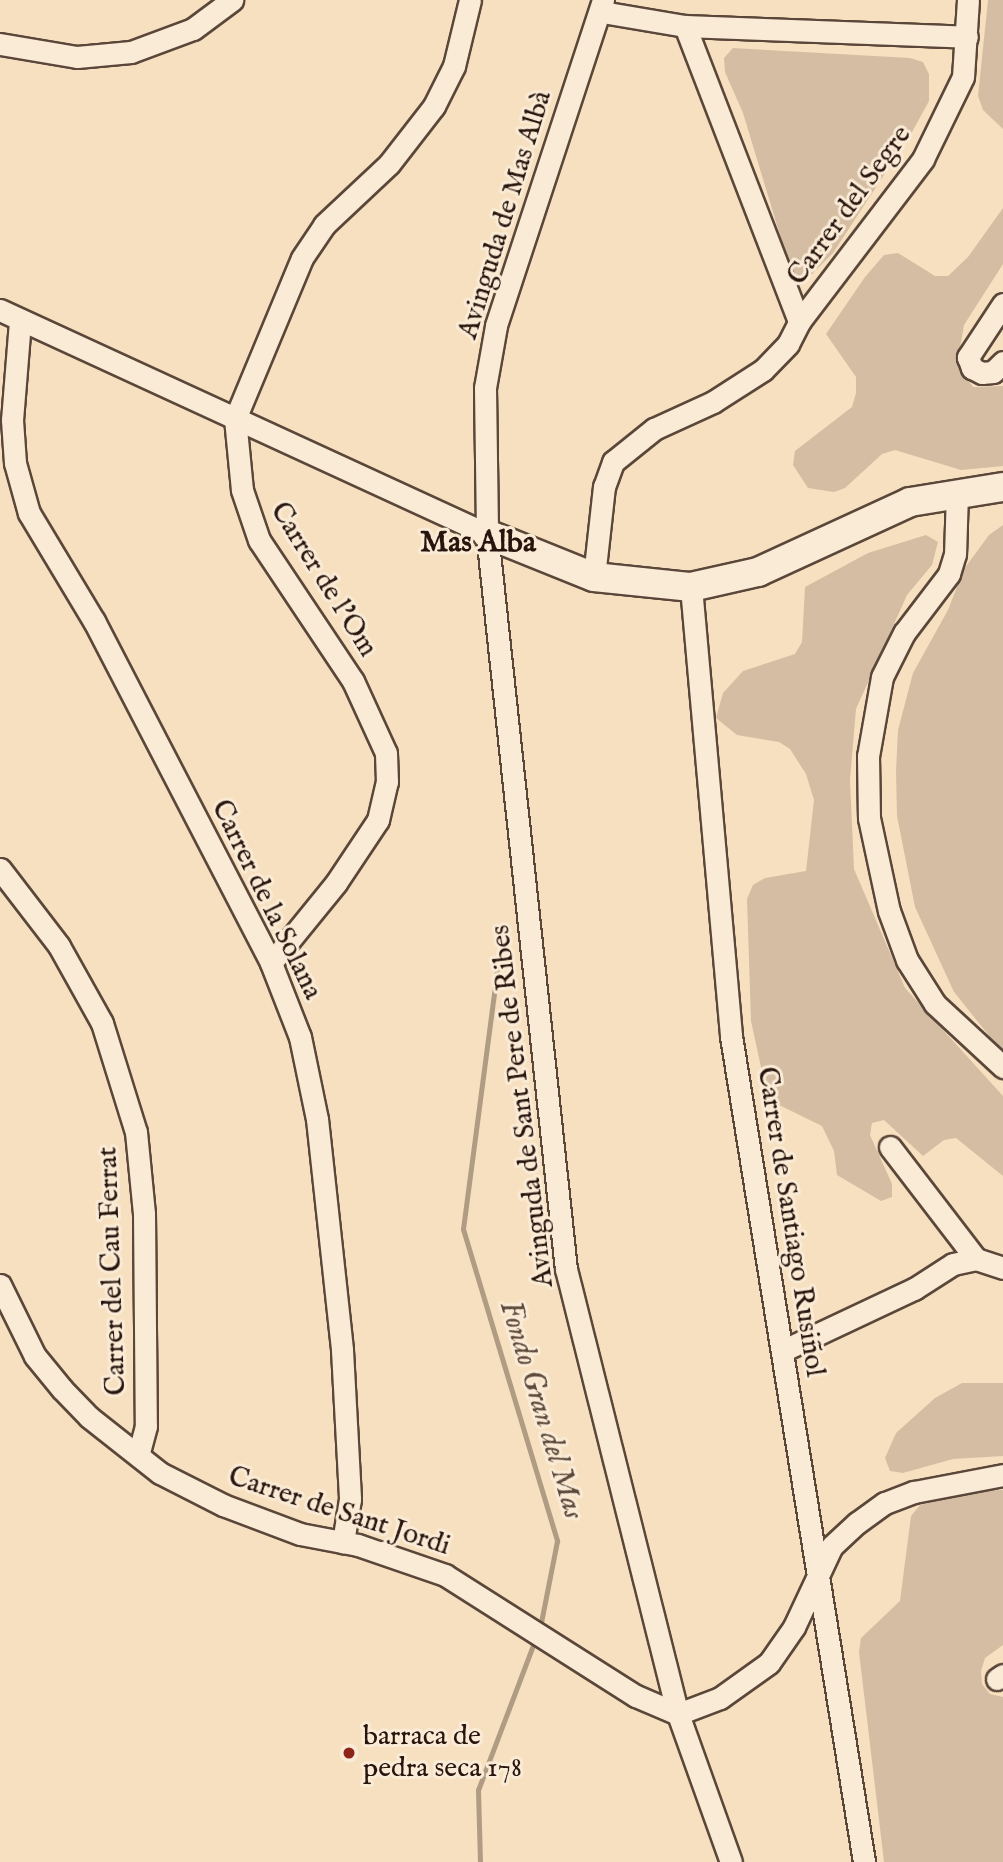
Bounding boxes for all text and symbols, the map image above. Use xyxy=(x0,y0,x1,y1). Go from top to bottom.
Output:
street label: Avinguda de Mas Albà xyxy=(452,87,560,343)
street label: Carrer del Segre xyxy=(781,120,919,292)
street label: Carrer de l'Om xyxy=(262,496,384,664)
district label: Mas Alba xyxy=(420,525,536,561)
street label: Carrer de la Solana xyxy=(203,795,329,1005)
street label: Avinguda de Sant Pere de Ribes xyxy=(484,923,562,1289)
street label: Carrer de Santiago Rusiñol xyxy=(749,1065,831,1379)
street label: Carrer del Cau Ferrat xyxy=(92,1146,134,1396)
water label: Fondo Gran del Mas xyxy=(491,1296,591,1524)
street label: Carrer de Sant Jordi xyxy=(224,1460,454,1564)
place label: barraca de pedra seca 178 xyxy=(363,1720,522,1786)
marker: barraca de pedra seca 178 xyxy=(341,1745,357,1761)

